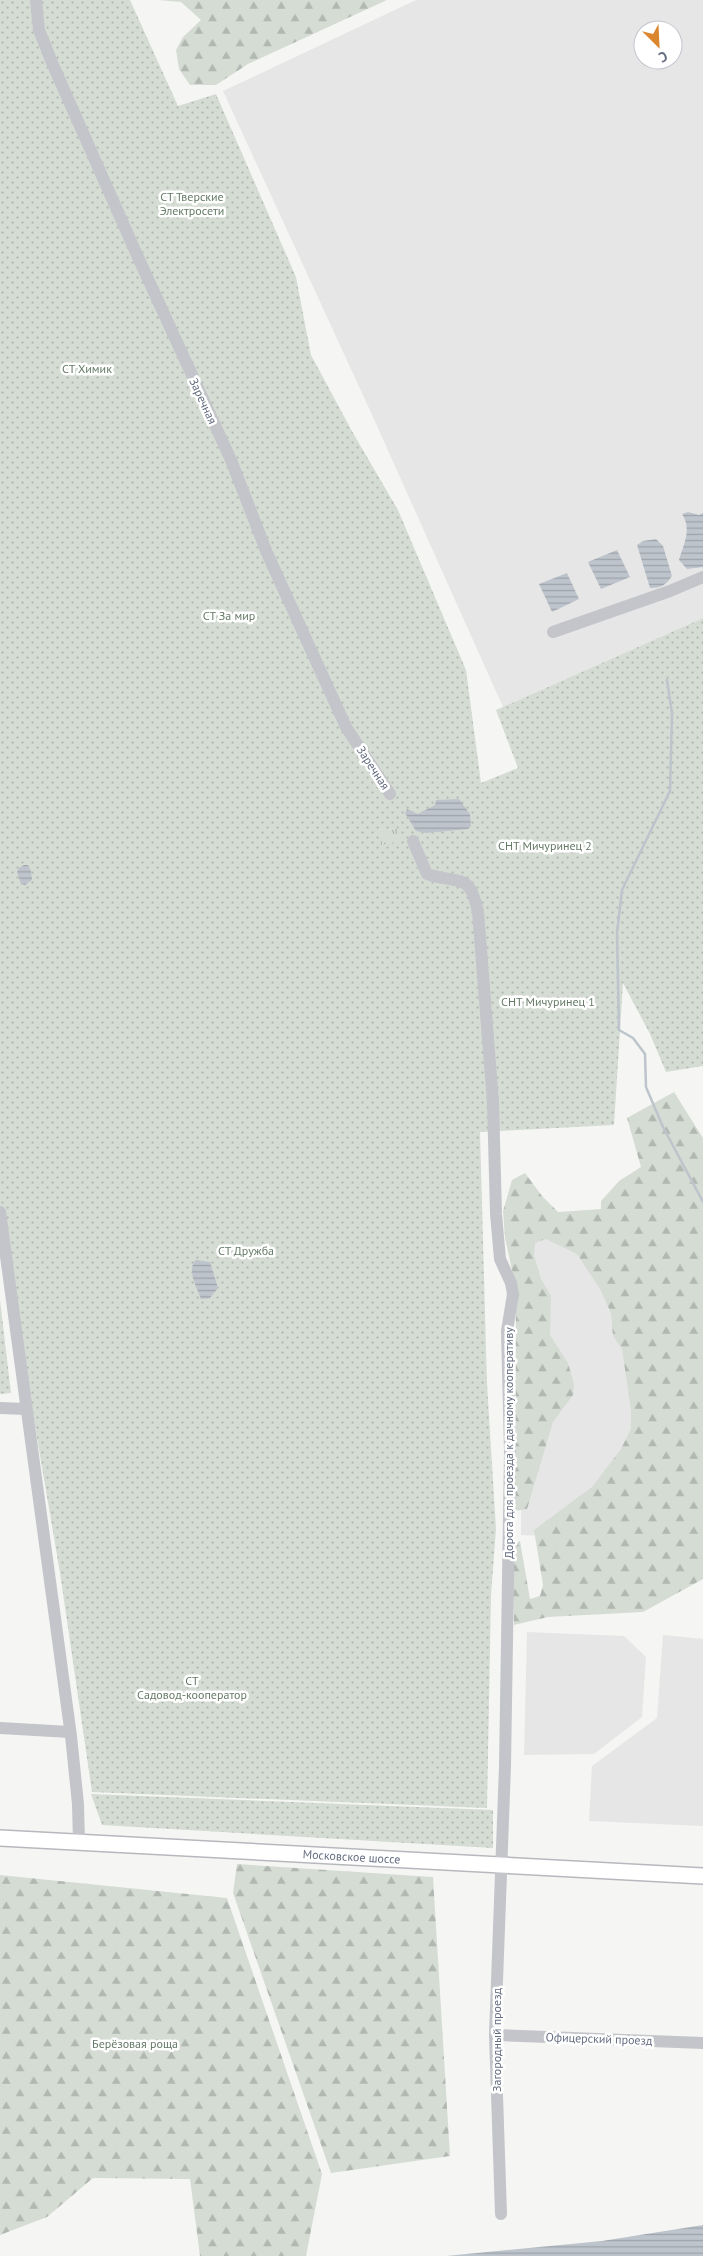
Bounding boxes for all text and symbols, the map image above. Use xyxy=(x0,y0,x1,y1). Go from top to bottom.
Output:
north arrow xyxy=(633,20,683,70)
text: С xyxy=(656,47,671,67)
park label: СТ Тверские Электросети xyxy=(160,189,224,218)
park label: СТ Химик xyxy=(62,361,112,376)
street label: Заречная xyxy=(186,375,221,426)
park label: СТ За мир xyxy=(203,608,255,623)
street label: Заречная xyxy=(354,743,393,792)
park label: СНТ Мичуринец 2 xyxy=(498,838,592,853)
park label: СНТ Мичуринец 1 xyxy=(501,994,595,1009)
park label: СТ Дружба xyxy=(218,1243,274,1258)
street label: Дорога для проезда к дачному кооперативу xyxy=(501,1327,516,1559)
park label: СТ Садовод-кооператор xyxy=(137,1673,247,1702)
street label: Московское шоссе xyxy=(302,1846,401,1867)
street label: Загородный проезд xyxy=(489,1988,504,2092)
street label: Офицерский проезд xyxy=(545,2029,653,2048)
park label: Берёзовая роща xyxy=(92,2036,178,2051)

